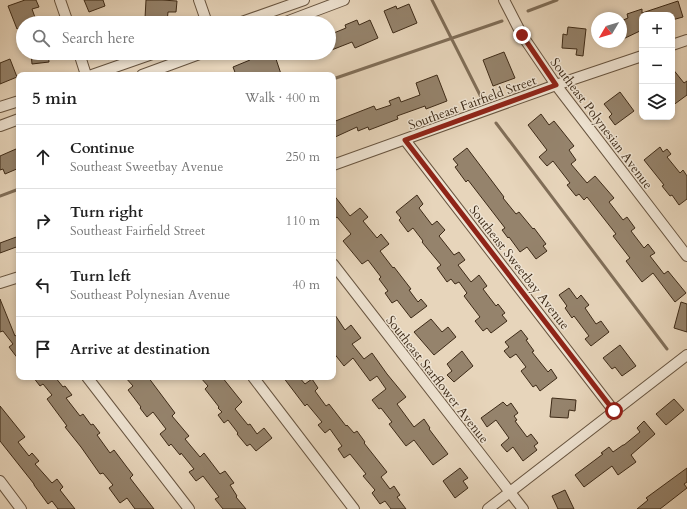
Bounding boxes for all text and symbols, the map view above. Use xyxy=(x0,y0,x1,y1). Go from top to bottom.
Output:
north arrow xyxy=(591,12,627,48)
map controls xyxy=(639,12,675,120)
button: + xyxy=(639,12,675,48)
search box xyxy=(16,16,336,60)
route end xyxy=(513,26,531,44)
icon: search xyxy=(30,27,52,49)
text: Search here xyxy=(62,28,135,48)
button: − xyxy=(639,48,675,84)
street label: Southeast Polynesian Avenue xyxy=(546,54,657,193)
street label: Southeast Fairfield Street xyxy=(406,71,539,134)
button: layers xyxy=(639,84,675,120)
text: 5 min xyxy=(32,87,77,110)
text: Walk · 400 m xyxy=(245,89,320,107)
text: Continue xyxy=(70,138,135,158)
icon: ahead xyxy=(32,146,54,168)
text: 250 m xyxy=(286,148,320,166)
text: Southeast Sweetbay Avenue xyxy=(70,158,223,176)
text: Turn right xyxy=(70,202,143,222)
street label: Southeast Sweetbay Avenue xyxy=(465,202,574,334)
icon: right xyxy=(32,210,54,232)
text: 110 m xyxy=(286,212,320,230)
text: Southeast Fairfield Street xyxy=(70,222,205,240)
text: Turn left xyxy=(70,266,131,286)
icon: left xyxy=(32,274,54,296)
text: 40 m xyxy=(292,276,320,294)
text: Southeast Polynesian Avenue xyxy=(70,286,230,304)
street label: Southeast Starflower Avenue xyxy=(382,312,493,447)
icon: arrive xyxy=(32,338,54,360)
text: Arrive at destination xyxy=(70,339,210,359)
route start xyxy=(605,402,623,420)

